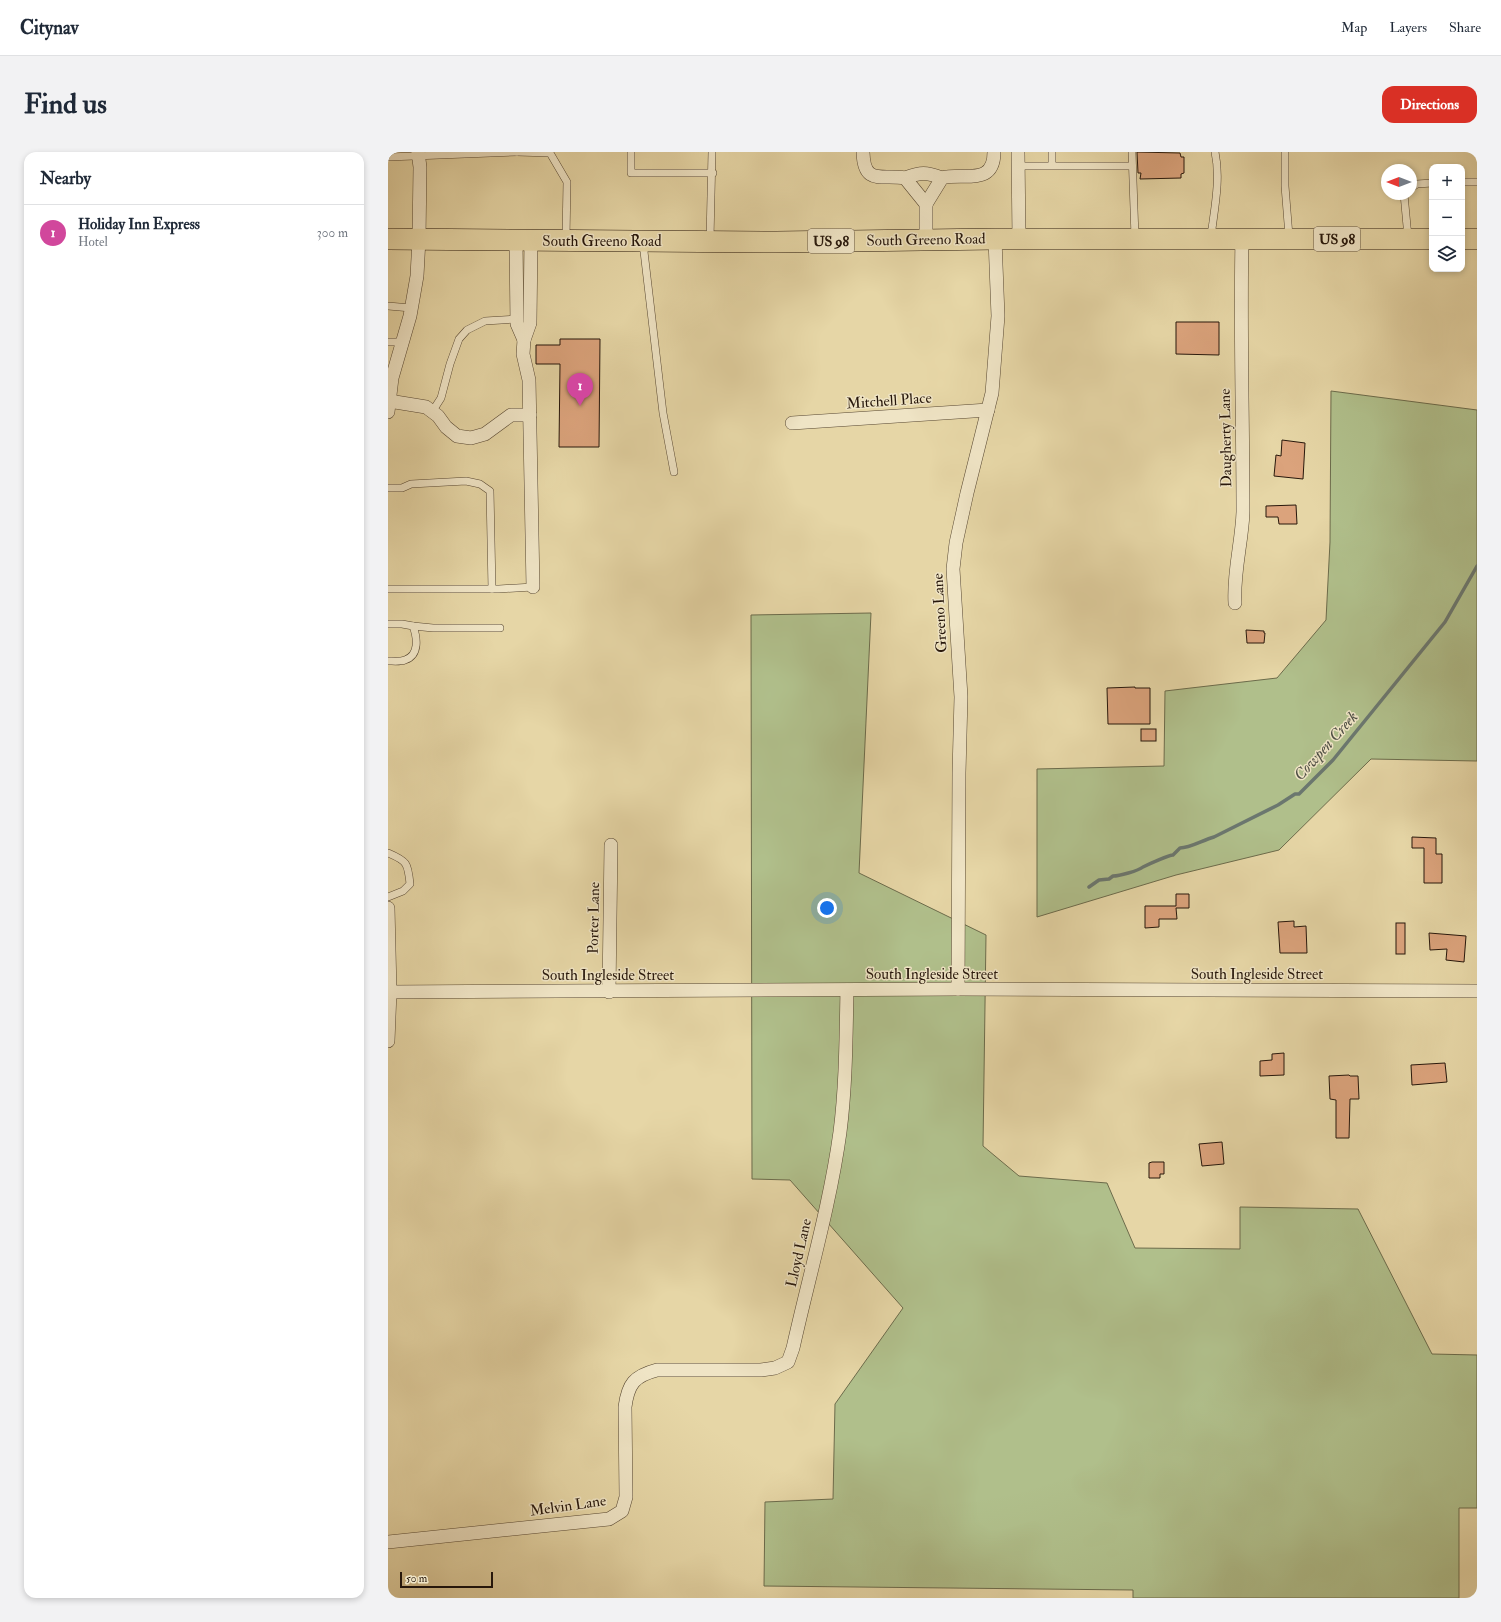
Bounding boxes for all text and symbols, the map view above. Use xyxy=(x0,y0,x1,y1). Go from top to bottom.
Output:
text: Citynav xyxy=(20,16,79,40)
text: Map xyxy=(1341,19,1367,36)
text: Layers xyxy=(1389,19,1427,36)
text: Share xyxy=(1449,19,1481,36)
button: Directions xyxy=(1382,86,1477,123)
text: Find us xyxy=(24,87,107,122)
north arrow xyxy=(1381,164,1417,200)
map controls xyxy=(1429,164,1465,272)
button: + xyxy=(1429,164,1465,200)
text: Nearby xyxy=(40,168,91,189)
button: − xyxy=(1429,200,1465,236)
text: Holiday Inn Express xyxy=(78,215,200,234)
text: 1 xyxy=(51,225,55,241)
text: 300 m xyxy=(317,225,348,241)
road number: US 98 xyxy=(1314,227,1360,251)
road number: US 98 xyxy=(808,229,854,253)
street label: South Greeno Road xyxy=(866,229,986,251)
street label: South Greeno Road xyxy=(542,232,662,251)
text: Hotel xyxy=(78,234,108,250)
button: layers xyxy=(1429,236,1465,272)
pin: 1 xyxy=(567,373,593,406)
street label: Daugherty Lane xyxy=(1216,388,1236,488)
street label: Mitchell Place xyxy=(846,389,932,413)
street label: Greeno Lane xyxy=(928,573,952,653)
water label: Cowpen Creek xyxy=(1290,707,1363,785)
street label: Porter Lane xyxy=(584,882,604,954)
your location xyxy=(817,898,837,918)
street label: South Ingleside Street xyxy=(866,965,998,984)
street label: South Ingleside Street xyxy=(1191,965,1323,984)
street label: South Ingleside Street xyxy=(542,966,674,985)
street label: Lloyd Lane xyxy=(782,1217,816,1289)
street label: Melvin Lane xyxy=(529,1491,607,1521)
scale bar xyxy=(400,1570,493,1589)
text: 50 m xyxy=(406,1572,427,1585)

